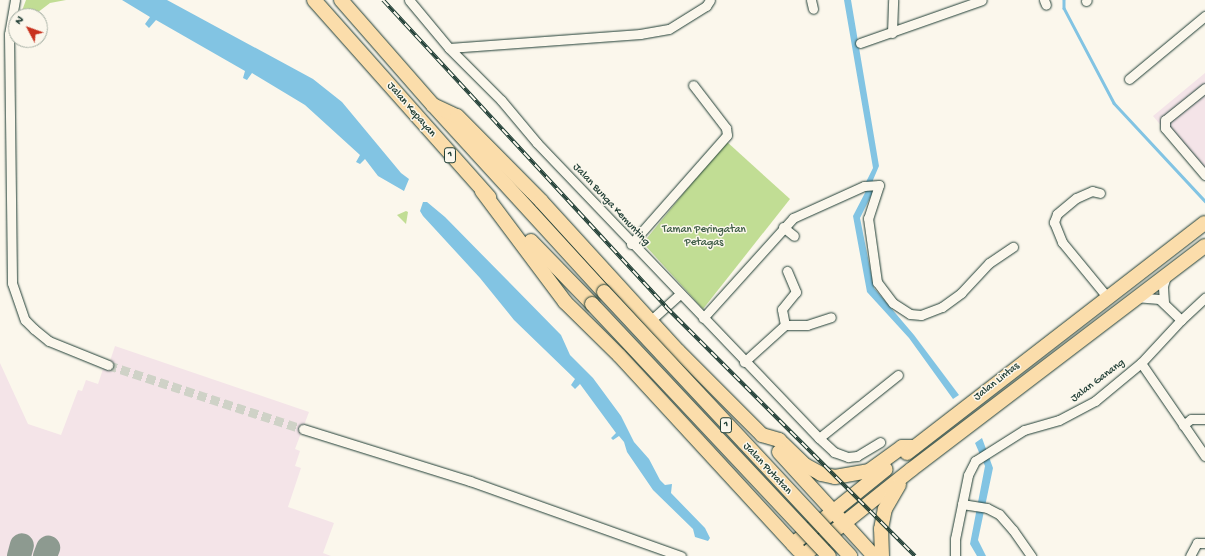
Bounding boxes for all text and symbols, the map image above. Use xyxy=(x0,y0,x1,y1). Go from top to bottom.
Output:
north arrow xyxy=(8,8,48,48)
text: N xyxy=(13,14,27,27)
street label: Jalan Kepayan xyxy=(384,80,438,140)
road number: 1 xyxy=(443,147,457,163)
street label: Jalan Bunga Kemunting xyxy=(569,161,653,249)
park label: Taman Peringatan Petagas xyxy=(662,224,746,250)
street label: Jalan Ganang xyxy=(1068,356,1128,406)
street label: Jalan Lintas xyxy=(971,360,1023,404)
road number: 1 xyxy=(719,417,733,433)
street label: Jalan Putatan xyxy=(740,440,794,498)

